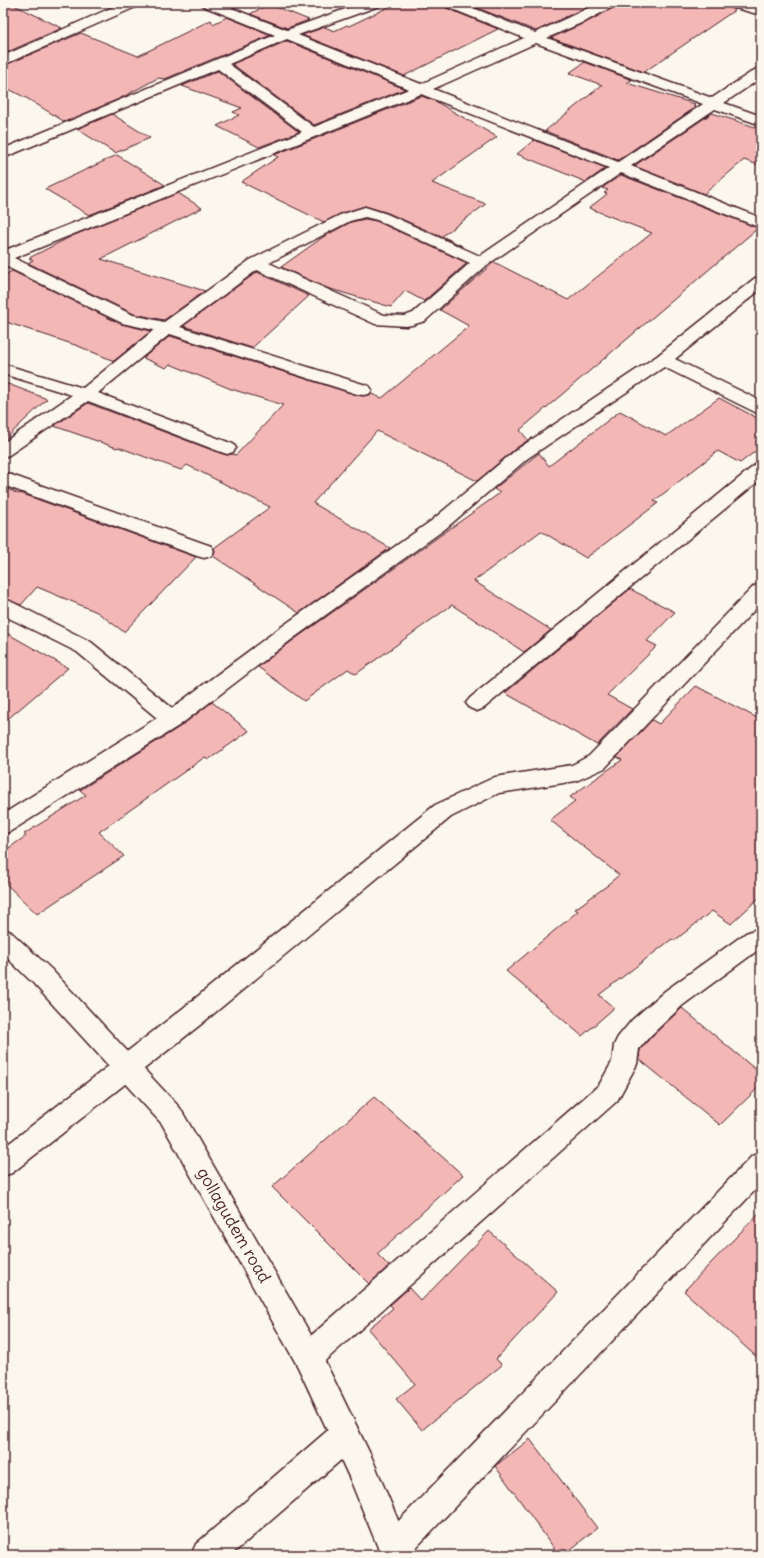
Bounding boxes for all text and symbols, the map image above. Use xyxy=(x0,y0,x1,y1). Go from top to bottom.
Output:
street label: gollagudem road xyxy=(192,1163,276,1287)

